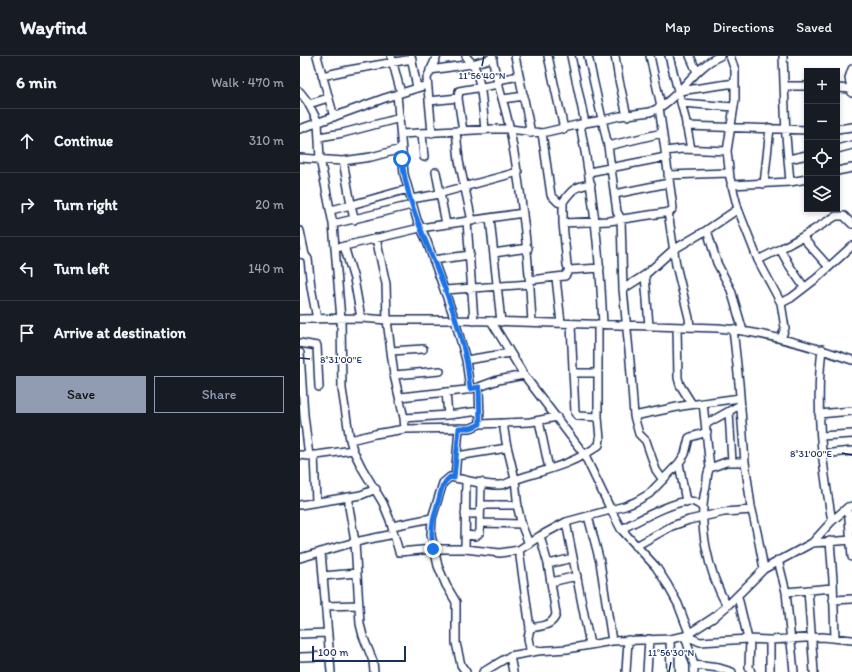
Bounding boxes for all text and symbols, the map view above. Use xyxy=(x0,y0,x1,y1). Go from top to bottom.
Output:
text: Wayfind xyxy=(20,16,87,39)
text: Map xyxy=(665,19,691,36)
text: Directions xyxy=(713,19,774,36)
text: Saved xyxy=(796,19,832,36)
map controls xyxy=(804,68,840,212)
button: + xyxy=(804,68,840,104)
text: 11°56'40"N xyxy=(458,69,506,82)
text: 6 min xyxy=(16,72,57,92)
text: Walk · 470 m xyxy=(211,75,284,90)
button: − xyxy=(804,104,840,140)
icon: ahead xyxy=(16,130,38,152)
text: Continue xyxy=(54,132,113,150)
text: 310 m xyxy=(249,133,284,148)
button: locate xyxy=(804,140,840,176)
route start xyxy=(393,150,411,168)
button: layers xyxy=(804,176,840,212)
icon: right xyxy=(16,194,38,216)
text: Turn right xyxy=(54,196,118,214)
text: 20 m xyxy=(255,197,284,212)
icon: left xyxy=(16,258,38,280)
text: Turn left xyxy=(54,260,109,278)
text: 140 m xyxy=(248,261,284,276)
icon: arrive xyxy=(16,322,38,344)
text: Arrive at destination xyxy=(54,324,186,342)
text: 8°31'00"E xyxy=(320,353,362,366)
button: Save xyxy=(16,376,146,413)
button: Share xyxy=(154,376,284,413)
text: 8°31'00"E xyxy=(790,447,832,460)
route end xyxy=(424,540,442,558)
scale bar xyxy=(312,644,406,663)
text: 100 m xyxy=(318,646,348,659)
text: 11°56'30"N xyxy=(648,646,695,659)

